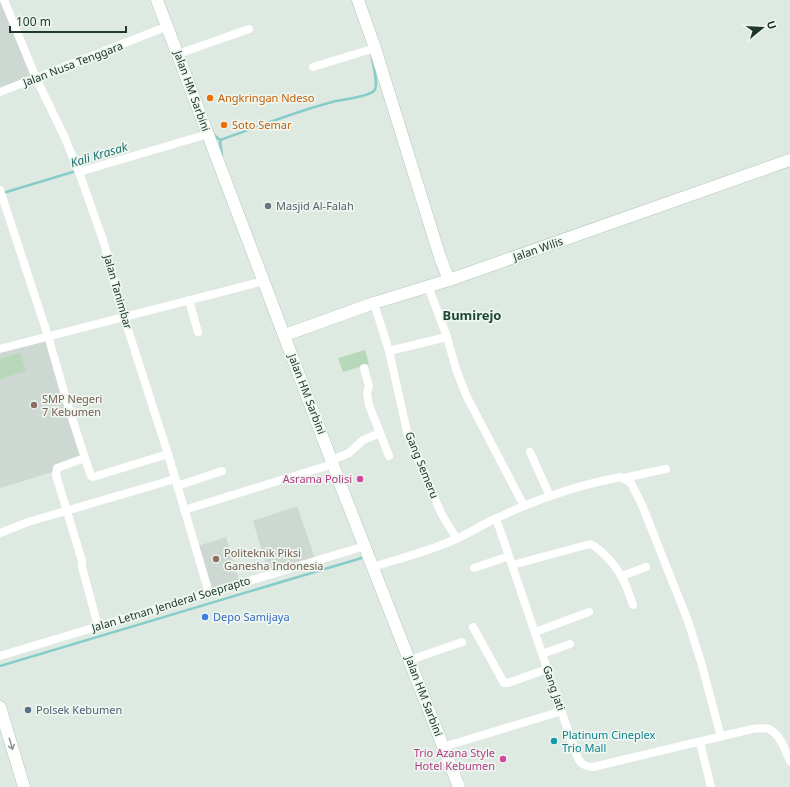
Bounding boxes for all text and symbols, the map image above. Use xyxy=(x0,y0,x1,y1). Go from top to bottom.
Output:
scale bar xyxy=(10,8,126,34)
north arrow xyxy=(742,8,782,48)
text: 100 m xyxy=(16,13,51,30)
text: U xyxy=(764,18,780,31)
street label: Jalan Nusa Tenggara xyxy=(20,38,125,90)
street label: Jalan HM Sarbini xyxy=(171,47,214,133)
place label: Angkringan Ndeso xyxy=(218,90,315,105)
marker: Angkringan Ndeso xyxy=(205,93,215,103)
place label: Soto Semar xyxy=(232,117,292,132)
marker: Soto Semar xyxy=(219,120,229,130)
water label: Kali Krasak xyxy=(68,137,131,171)
place label: Masjid Al-Falah xyxy=(276,198,354,213)
marker: Masjid Al-Falah xyxy=(263,201,273,211)
street label: Jalan Wilis xyxy=(510,233,565,264)
street label: Jalan Tanimbar xyxy=(100,252,136,331)
district label: Bumirejo xyxy=(443,306,501,324)
street label: Jalan HM Sarbini xyxy=(285,351,330,436)
place label: SMP Negeri 7 Kebumen xyxy=(42,391,102,419)
marker: SMP Negeri 7 Kebumen xyxy=(29,400,39,410)
street label: Gang Semeru xyxy=(402,429,443,500)
place label: Asrama Polisi xyxy=(283,471,352,486)
marker: Asrama Polisi xyxy=(355,474,365,484)
place label: Politeknik Piksi Ganesha Indonesia xyxy=(224,545,324,573)
marker: Politeknik Piksi Ganesha Indonesia xyxy=(211,554,221,564)
street label: Jalan Letnan Jenderal Soeprapto xyxy=(89,572,252,635)
place label: Depo Samijaya xyxy=(213,609,290,624)
marker: Depo Samijaya xyxy=(200,612,210,622)
street label: Jalan HM Sarbini xyxy=(402,653,447,738)
street label: Gang Jati xyxy=(540,663,569,712)
place label: Polsek Kebumen xyxy=(36,702,122,717)
marker: Polsek Kebumen xyxy=(23,705,33,715)
place label: Platinum Cineplex Trio Mall xyxy=(562,727,656,755)
marker: Platinum Cineplex Trio Mall xyxy=(549,736,559,746)
one-way arrow xyxy=(8,737,15,750)
place label: Trio Azana Style Hotel Kebumen xyxy=(414,745,495,773)
marker: Trio Azana Style Hotel Kebumen xyxy=(498,754,508,764)

